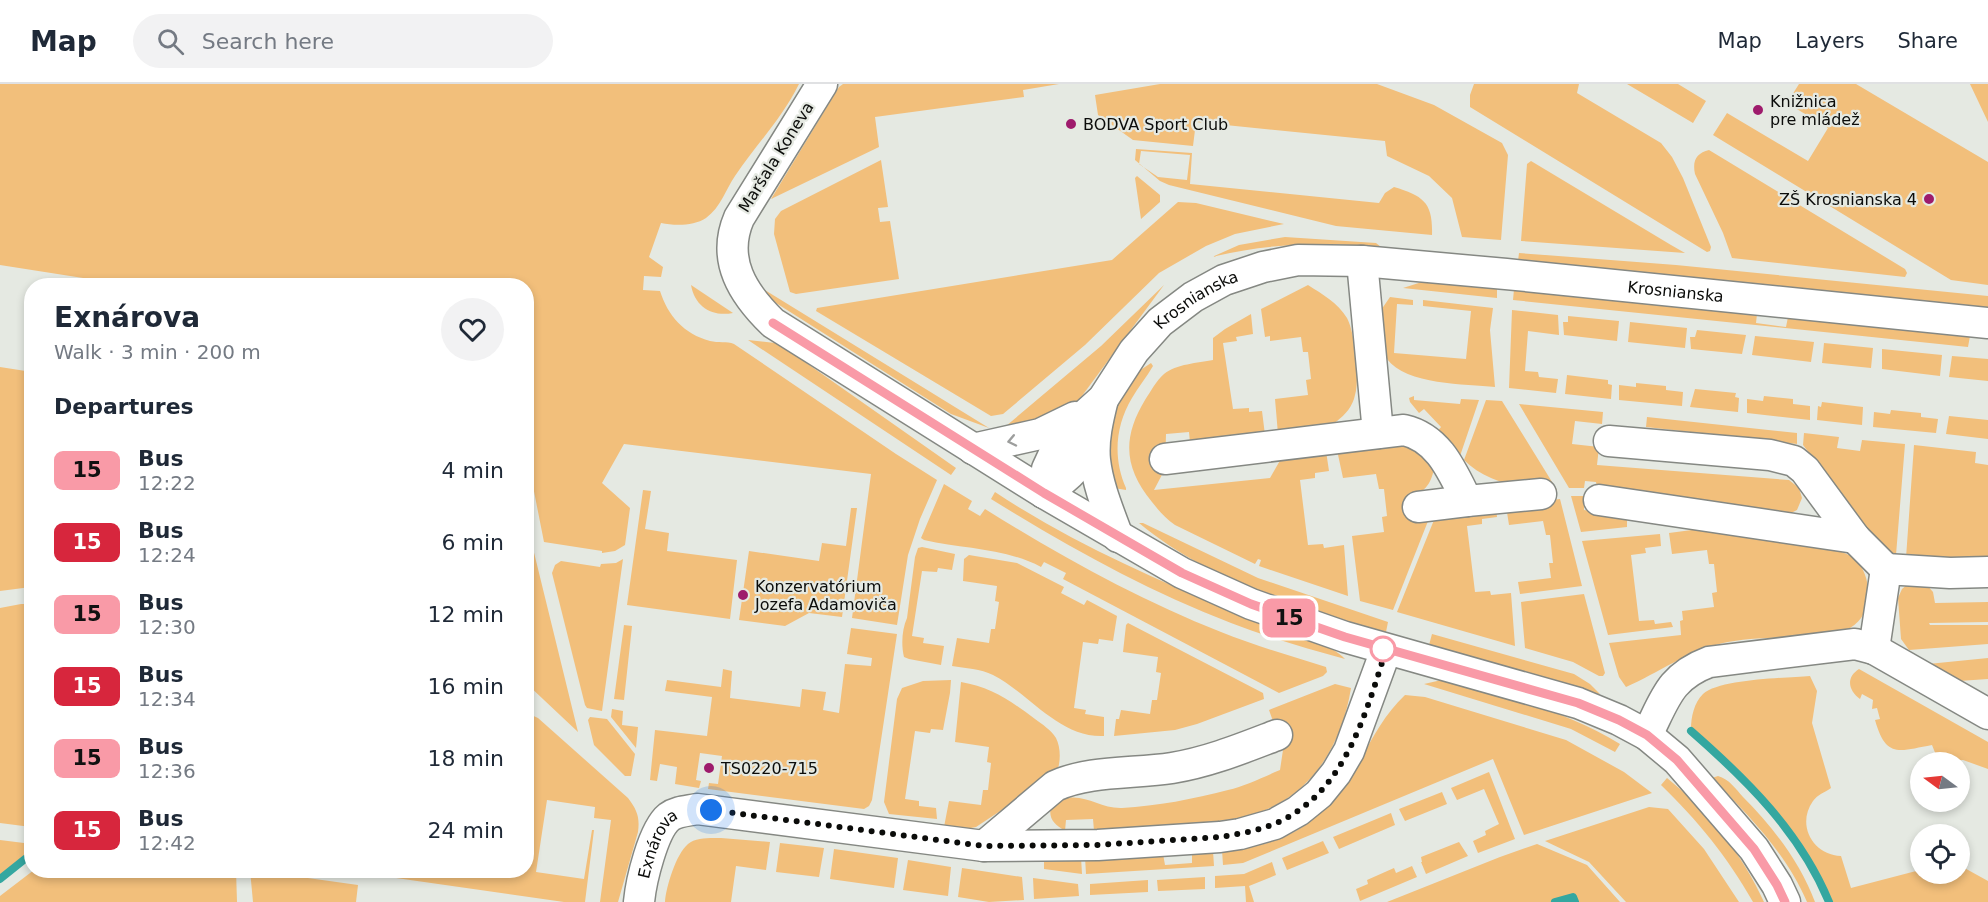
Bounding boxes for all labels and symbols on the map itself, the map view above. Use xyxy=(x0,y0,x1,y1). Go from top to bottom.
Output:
place label: Knižnica pre mládež xyxy=(1770,92,1860,129)
street label: Maršala Koneva xyxy=(734,98,818,216)
marker: Knižnica pre mládež xyxy=(1751,103,1765,117)
place label: BODVA Sport Club xyxy=(1083,115,1228,134)
marker: BODVA Sport Club xyxy=(1064,117,1078,131)
place label: ZŠ Krosnianska 4 xyxy=(1779,190,1917,209)
marker: ZŠ Krosnianska 4 xyxy=(1922,192,1936,206)
street label: Krosnianska xyxy=(1149,266,1241,332)
street label: Krosnianska xyxy=(1627,277,1725,306)
one-way arrow xyxy=(1008,434,1018,447)
place label: Konzervatórium Jozefa Adamoviča xyxy=(754,577,897,614)
marker: Konzervatórium Jozefa Adamoviča xyxy=(736,588,750,602)
line badge: 15 xyxy=(1262,598,1316,638)
unlabelled marker xyxy=(1370,636,1396,662)
north arrow xyxy=(1910,752,1970,812)
place label: TS0220-715 xyxy=(720,759,818,778)
marker: TS0220-715 xyxy=(702,761,716,775)
your location xyxy=(696,795,726,825)
street label: Exnárova xyxy=(634,805,681,880)

